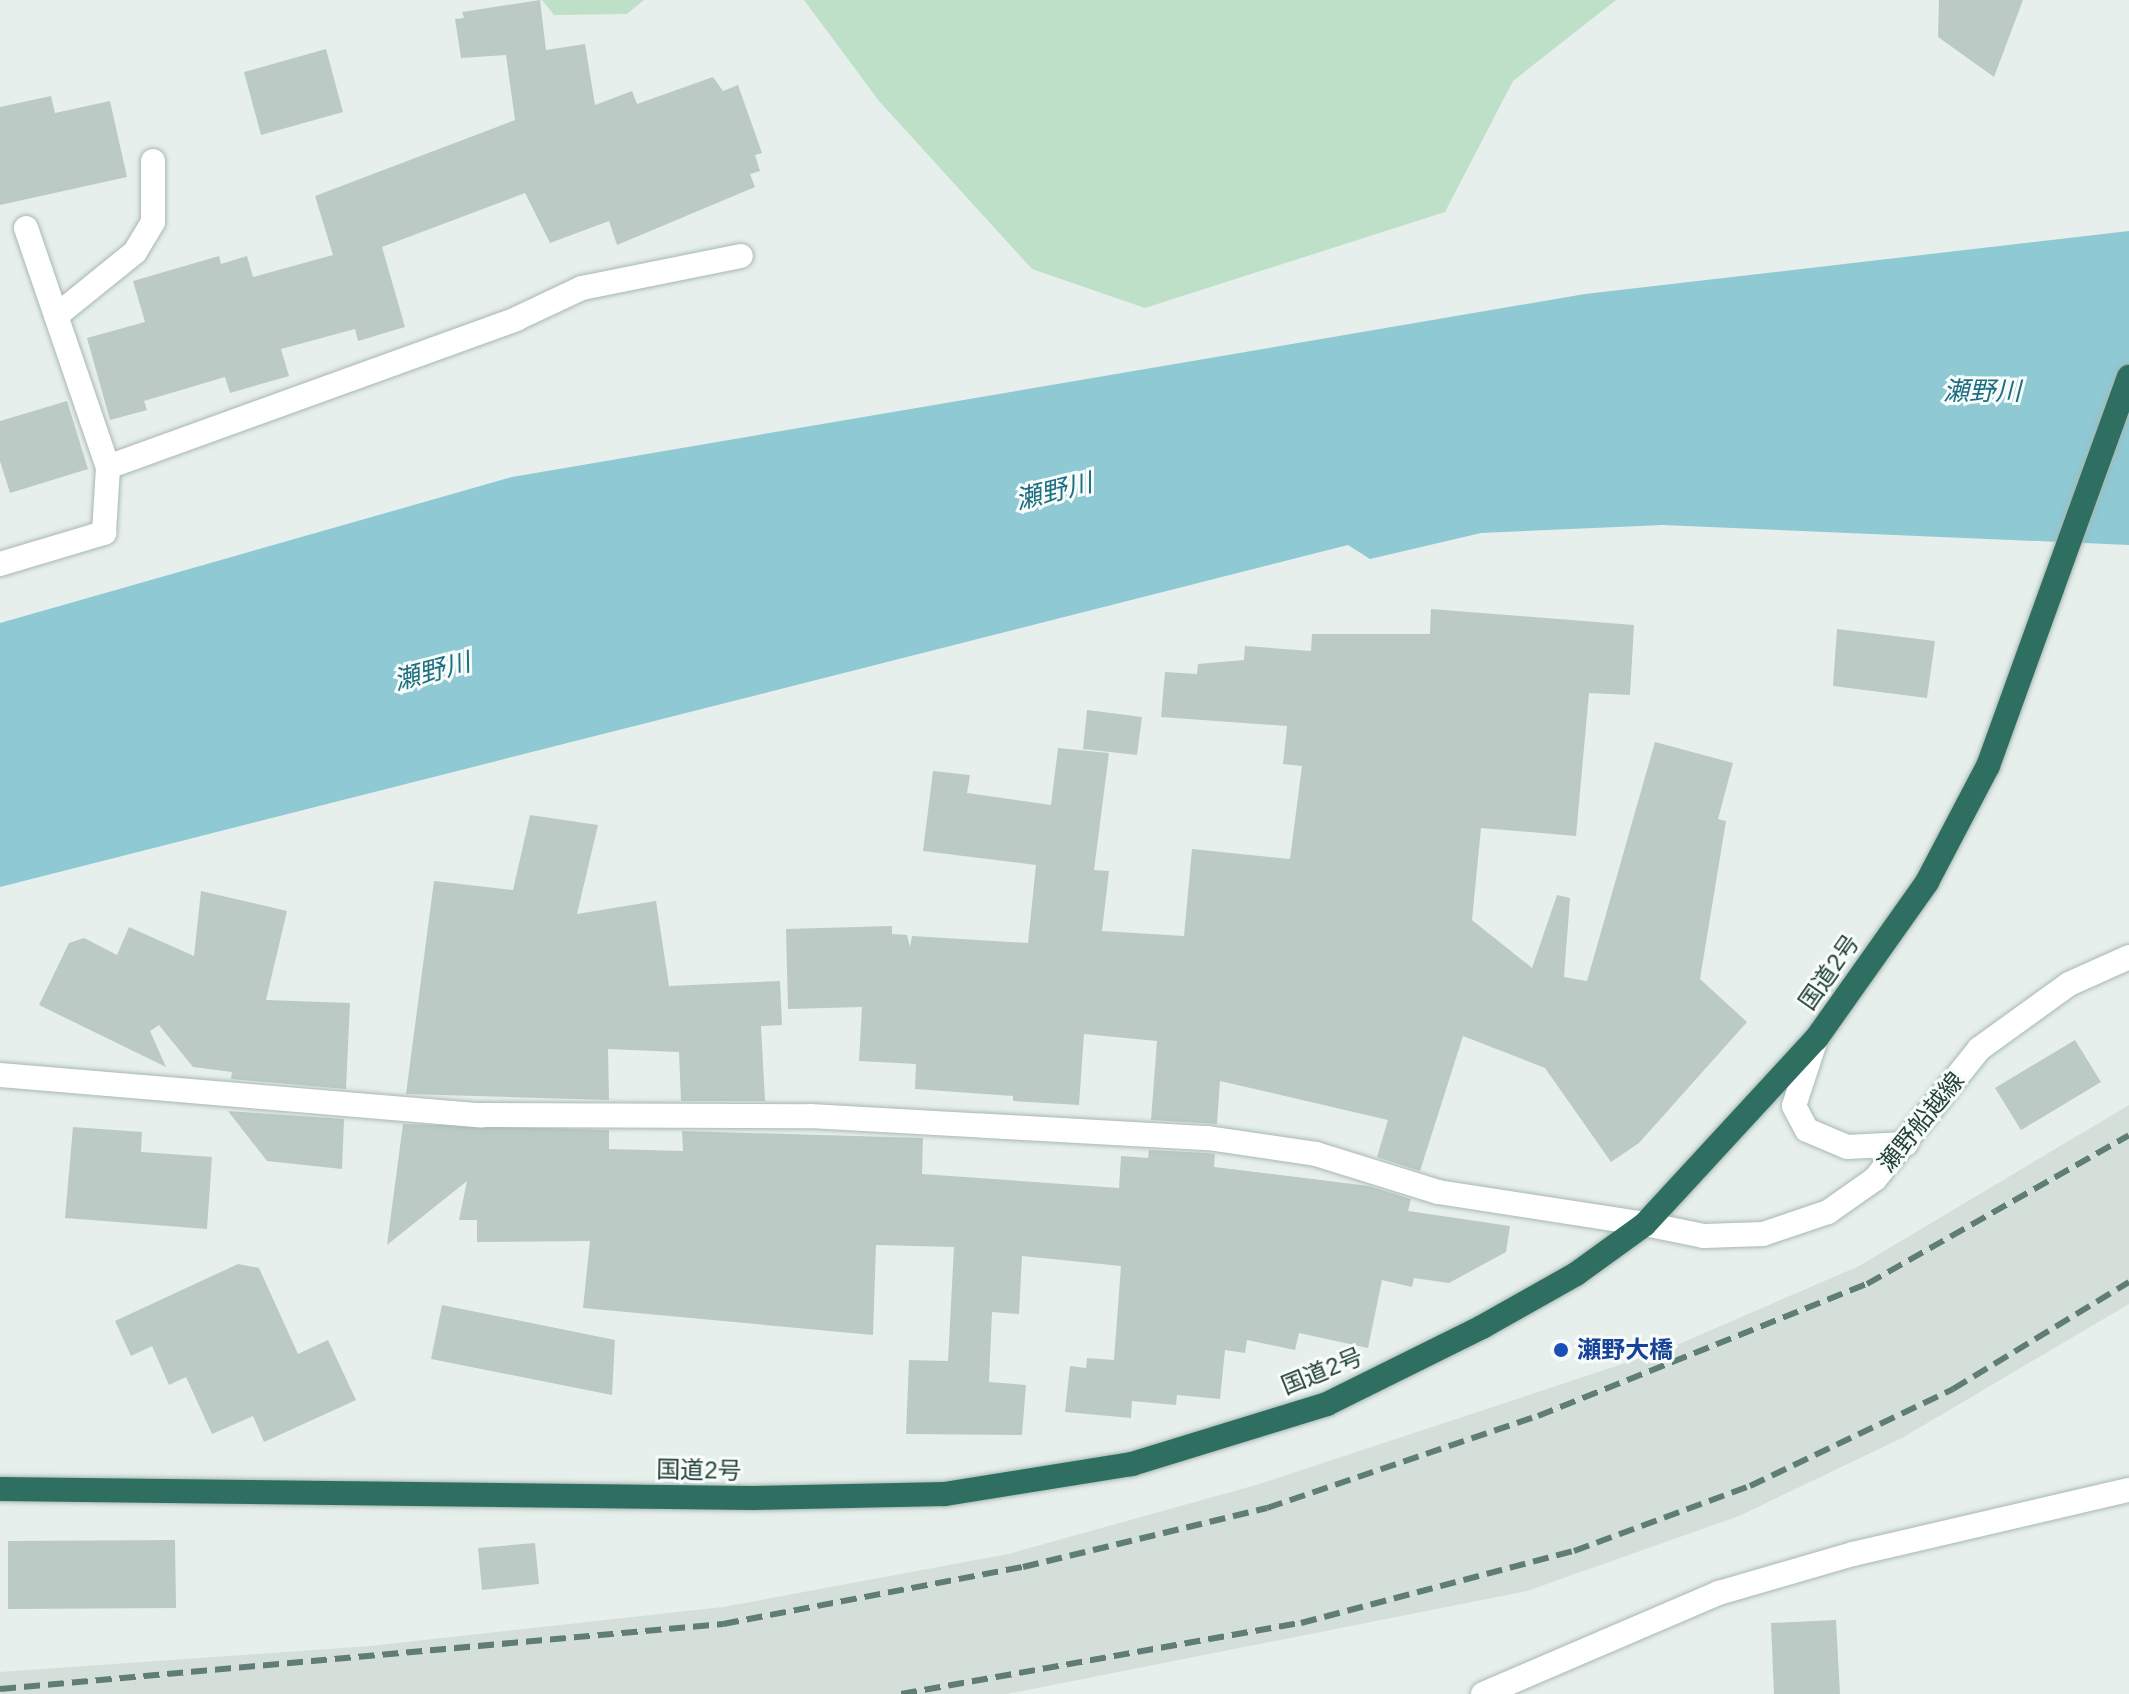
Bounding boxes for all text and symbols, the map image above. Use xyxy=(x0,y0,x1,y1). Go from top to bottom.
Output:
water label: 瀬野川 xyxy=(1943,376,2021,408)
water label: 瀬野川 xyxy=(1012,467,1096,517)
water label: 瀬野川 xyxy=(390,647,474,697)
street label: 国道2号 xyxy=(1793,929,1865,1015)
street label: 瀬野船越線 xyxy=(1872,1066,1970,1178)
place label: 瀬野大橋 xyxy=(1577,1336,1673,1364)
marker: 瀬野大橋 xyxy=(1552,1341,1570,1359)
street label: 国道2号 xyxy=(1277,1342,1367,1400)
street label: 国道2号 xyxy=(656,1455,742,1485)

